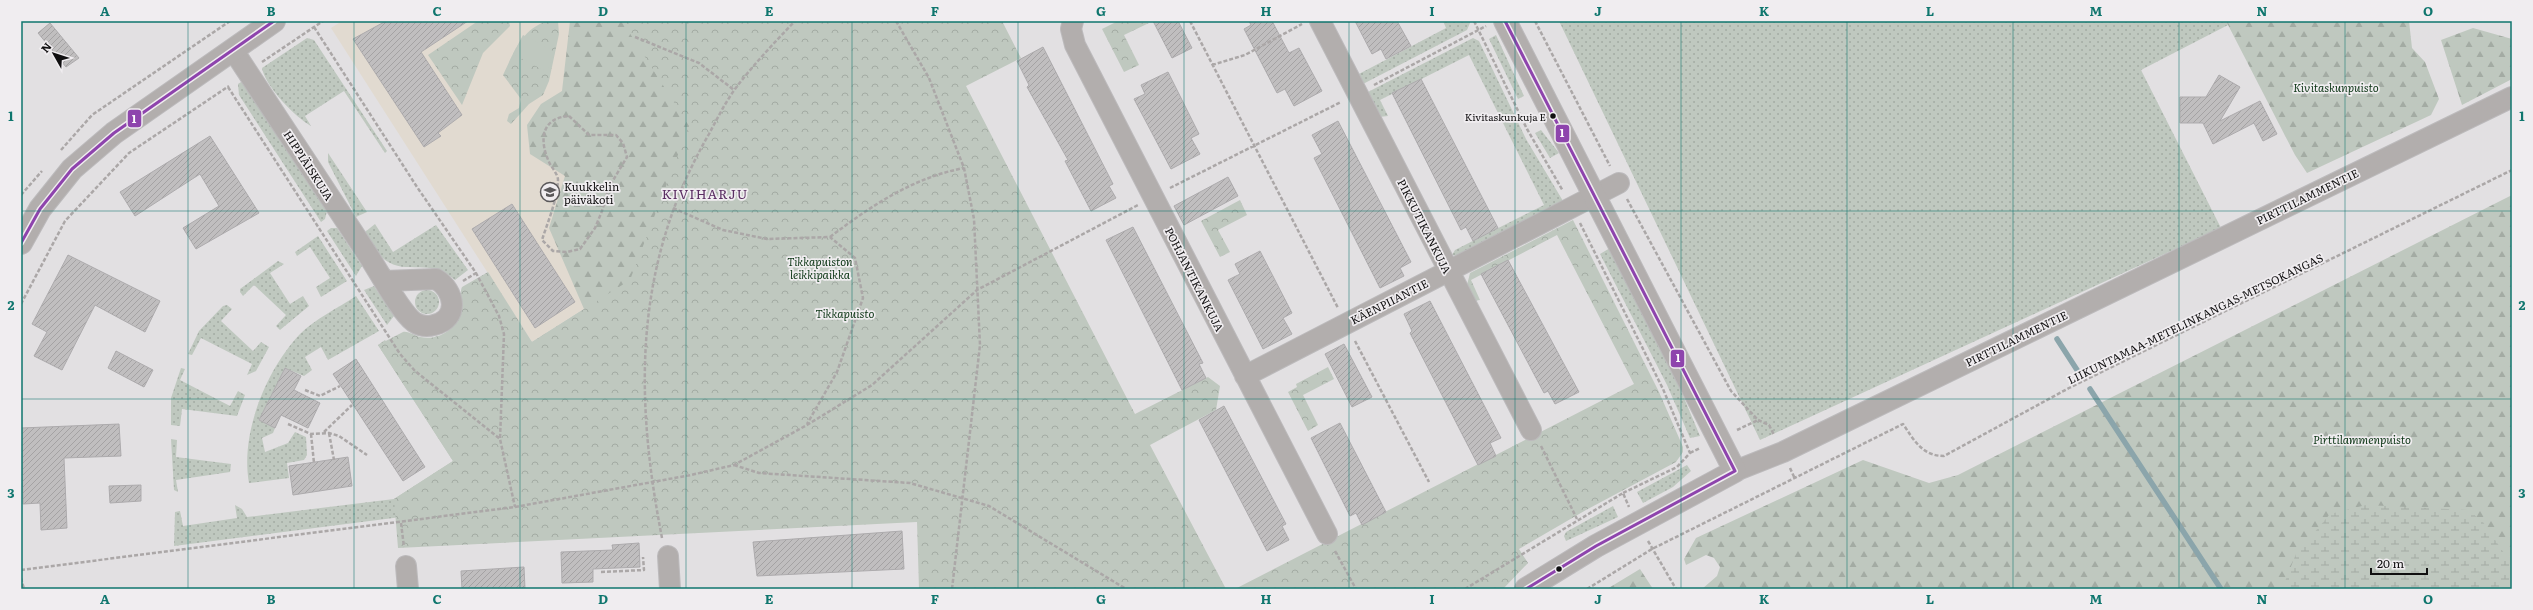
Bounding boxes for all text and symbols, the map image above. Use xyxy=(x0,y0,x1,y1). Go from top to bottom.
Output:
text: A xyxy=(100,1,110,20)
text: B xyxy=(267,1,276,20)
text: C xyxy=(432,1,442,20)
text: D xyxy=(598,1,608,20)
text: E xyxy=(765,1,774,20)
text: F xyxy=(931,1,939,20)
text: G xyxy=(1096,1,1106,20)
text: H xyxy=(1261,1,1272,20)
text: I xyxy=(1429,1,1435,20)
text: J xyxy=(1594,1,1602,20)
text: K xyxy=(1759,1,1770,20)
text: L xyxy=(1926,1,1934,20)
text: M xyxy=(2090,1,2103,20)
text: N xyxy=(2257,1,2268,20)
text: O xyxy=(2423,1,2433,20)
north arrow xyxy=(34,34,74,74)
text: N xyxy=(36,38,55,56)
park label: Kivitaskunpuisto xyxy=(2293,79,2379,95)
text: 1 xyxy=(8,106,14,125)
text: 1 xyxy=(2519,106,2525,125)
line badge: 1 xyxy=(127,109,142,128)
place label: Kivitaskunkuja E xyxy=(1465,109,1546,124)
text: 1 xyxy=(132,110,137,126)
marker: Kivitaskunkuja E xyxy=(1548,111,1558,121)
line badge: 1 xyxy=(1555,124,1570,143)
text: 1 xyxy=(1560,124,1565,140)
street label: HIPPIÄISKUJA xyxy=(280,127,338,203)
street label: PIRTTILAMMENTIE xyxy=(2253,164,2361,228)
street label: PIKKUTIKANKUJA xyxy=(1394,176,1456,276)
place label: Kuukkelin päiväkoti xyxy=(564,178,619,207)
school or university icon: Kuukkelin päiväkoti xyxy=(539,181,561,203)
district label: KIVIHARJU xyxy=(662,184,748,203)
street label: POHJANTIKANKUJA xyxy=(1162,224,1228,334)
street label: LIIKUNTAMAA-METELINKANGAS-METSOKANGAS xyxy=(2064,249,2326,387)
park label: Tikkapuiston leikkipaikka xyxy=(787,253,853,282)
street label: KÄENPIIANTIE xyxy=(1347,275,1431,327)
text: 2 xyxy=(8,295,15,314)
text: 2 xyxy=(2519,295,2526,314)
park label: Tikkapuisto xyxy=(816,305,874,321)
street label: PIRTTILAMMENTIE xyxy=(1962,306,2070,370)
line badge: 1 xyxy=(1670,349,1685,368)
text: 1 xyxy=(1676,349,1681,365)
park label: Pirttilammenpuisto xyxy=(2313,431,2411,447)
text: 3 xyxy=(7,483,15,502)
text: 3 xyxy=(2518,483,2526,502)
scale bar xyxy=(2371,550,2427,576)
text: 20 m xyxy=(2377,554,2404,572)
unlabelled marker xyxy=(1554,564,1564,574)
text: A xyxy=(100,589,110,608)
text: B xyxy=(267,589,276,608)
text: C xyxy=(432,589,442,608)
text: D xyxy=(598,589,608,608)
text: E xyxy=(765,589,774,608)
text: F xyxy=(931,589,939,608)
text: G xyxy=(1096,589,1106,608)
text: H xyxy=(1261,589,1272,608)
text: I xyxy=(1429,589,1435,608)
text: J xyxy=(1594,589,1602,608)
text: K xyxy=(1759,589,1770,608)
text: L xyxy=(1926,589,1934,608)
text: M xyxy=(2090,589,2103,608)
text: N xyxy=(2257,589,2268,608)
text: O xyxy=(2423,589,2433,608)

